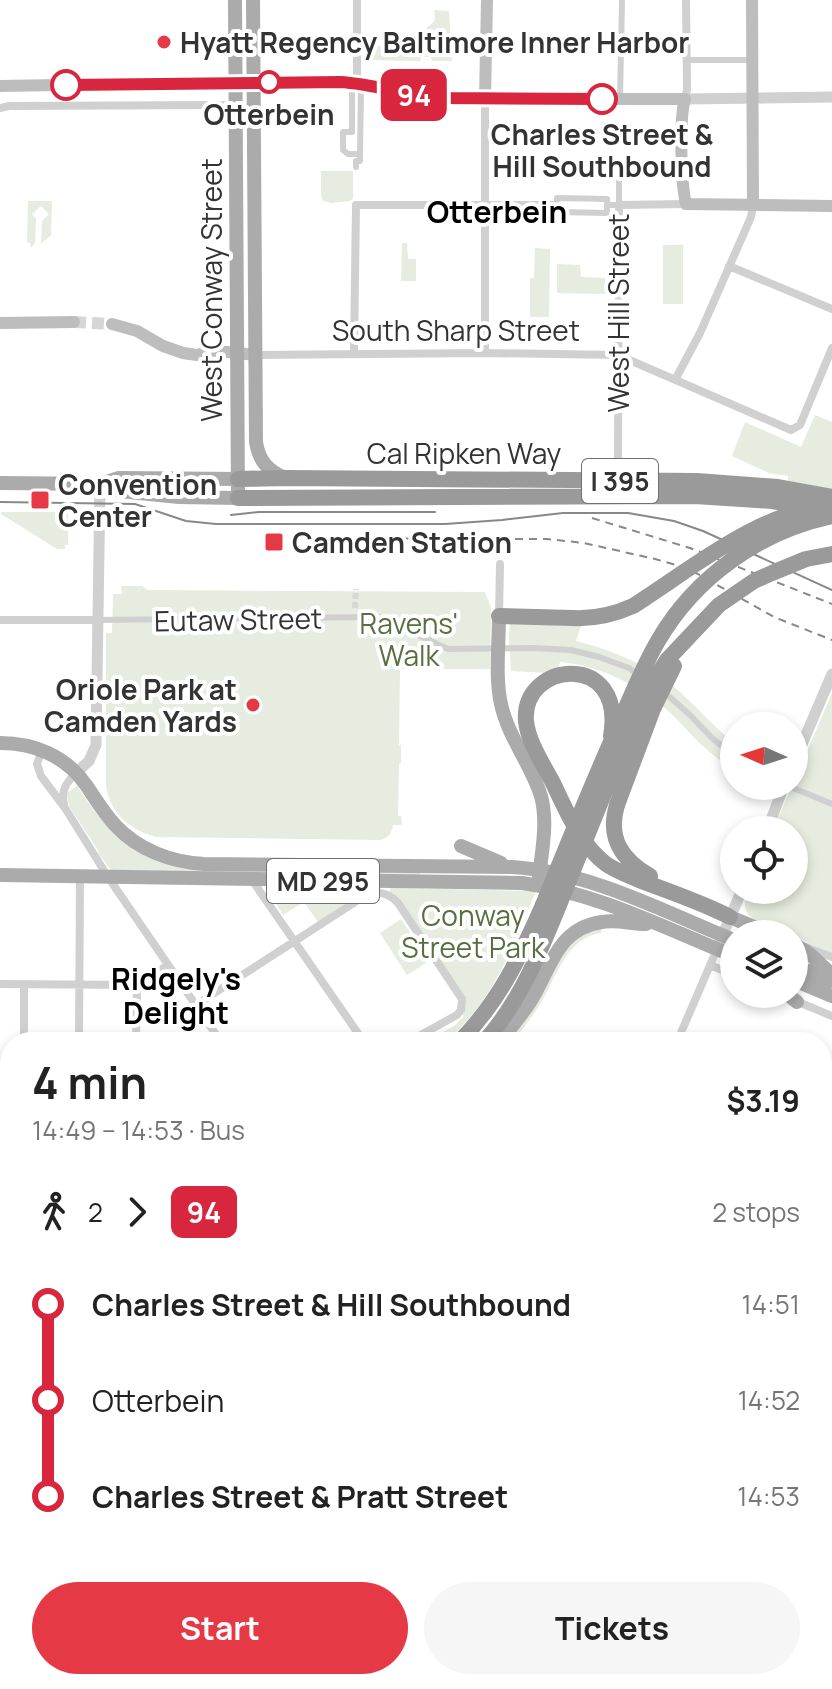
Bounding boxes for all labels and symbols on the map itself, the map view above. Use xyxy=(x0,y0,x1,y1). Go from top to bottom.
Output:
place label: Hyatt Regency Baltimore Inner Harbor xyxy=(180,23,689,61)
marker: Hyatt Regency Baltimore Inner Harbor xyxy=(155,33,173,51)
line badge: 94 xyxy=(378,69,450,121)
unlabelled marker xyxy=(51,70,81,100)
marker: Otterbein xyxy=(258,71,280,93)
marker: Charles Street & Hill Southbound xyxy=(587,84,617,114)
place label: Otterbein xyxy=(203,95,335,133)
place label: Charles Street & Hill Southbound xyxy=(491,115,714,185)
street label: West Conway Street xyxy=(192,158,230,422)
district label: Otterbein xyxy=(427,191,567,232)
street label: West Hill Street xyxy=(599,213,637,413)
street label: South Sharp Street xyxy=(332,311,580,349)
street label: Cal Ripken Way xyxy=(367,434,562,472)
road number: I 395 xyxy=(582,459,658,503)
place label: Convention Center xyxy=(58,465,217,535)
marker: Convention Center xyxy=(29,489,51,511)
place label: Camden Station xyxy=(292,523,512,561)
marker: Camden Station xyxy=(263,531,285,553)
street label: Eutaw Street xyxy=(154,599,322,639)
park label: Ravens' Walk xyxy=(359,604,459,674)
place label: Oriole Park at Camden Yards xyxy=(44,670,237,740)
marker: Oriole Park at Camden Yards xyxy=(244,696,262,714)
north arrow xyxy=(720,712,808,800)
road number: MD 295 xyxy=(267,859,379,903)
park label: Conway Street Park xyxy=(401,896,546,966)
district label: Ridgely's Delight xyxy=(111,958,241,1033)

